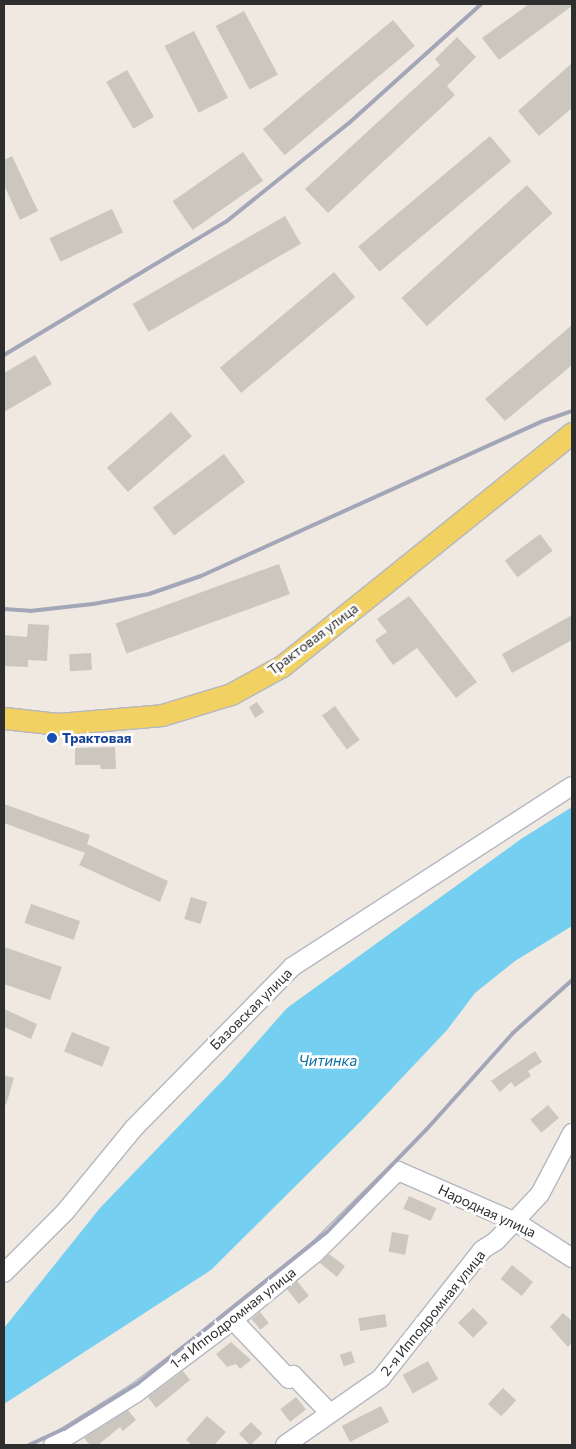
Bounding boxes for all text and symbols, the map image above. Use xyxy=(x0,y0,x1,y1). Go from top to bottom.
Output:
street label: Трактовая улица xyxy=(265,600,361,678)
place label: Трактовая xyxy=(62,730,131,746)
marker: Трактовая xyxy=(46,732,58,744)
street label: Базовская улица xyxy=(207,965,295,1053)
water label: Читинка xyxy=(299,1052,357,1070)
street label: Народная улица xyxy=(435,1181,539,1241)
street label: 2-я Ипподромная улица xyxy=(377,1247,489,1379)
street label: 1-я Ипподромная улица xyxy=(167,1264,299,1372)

